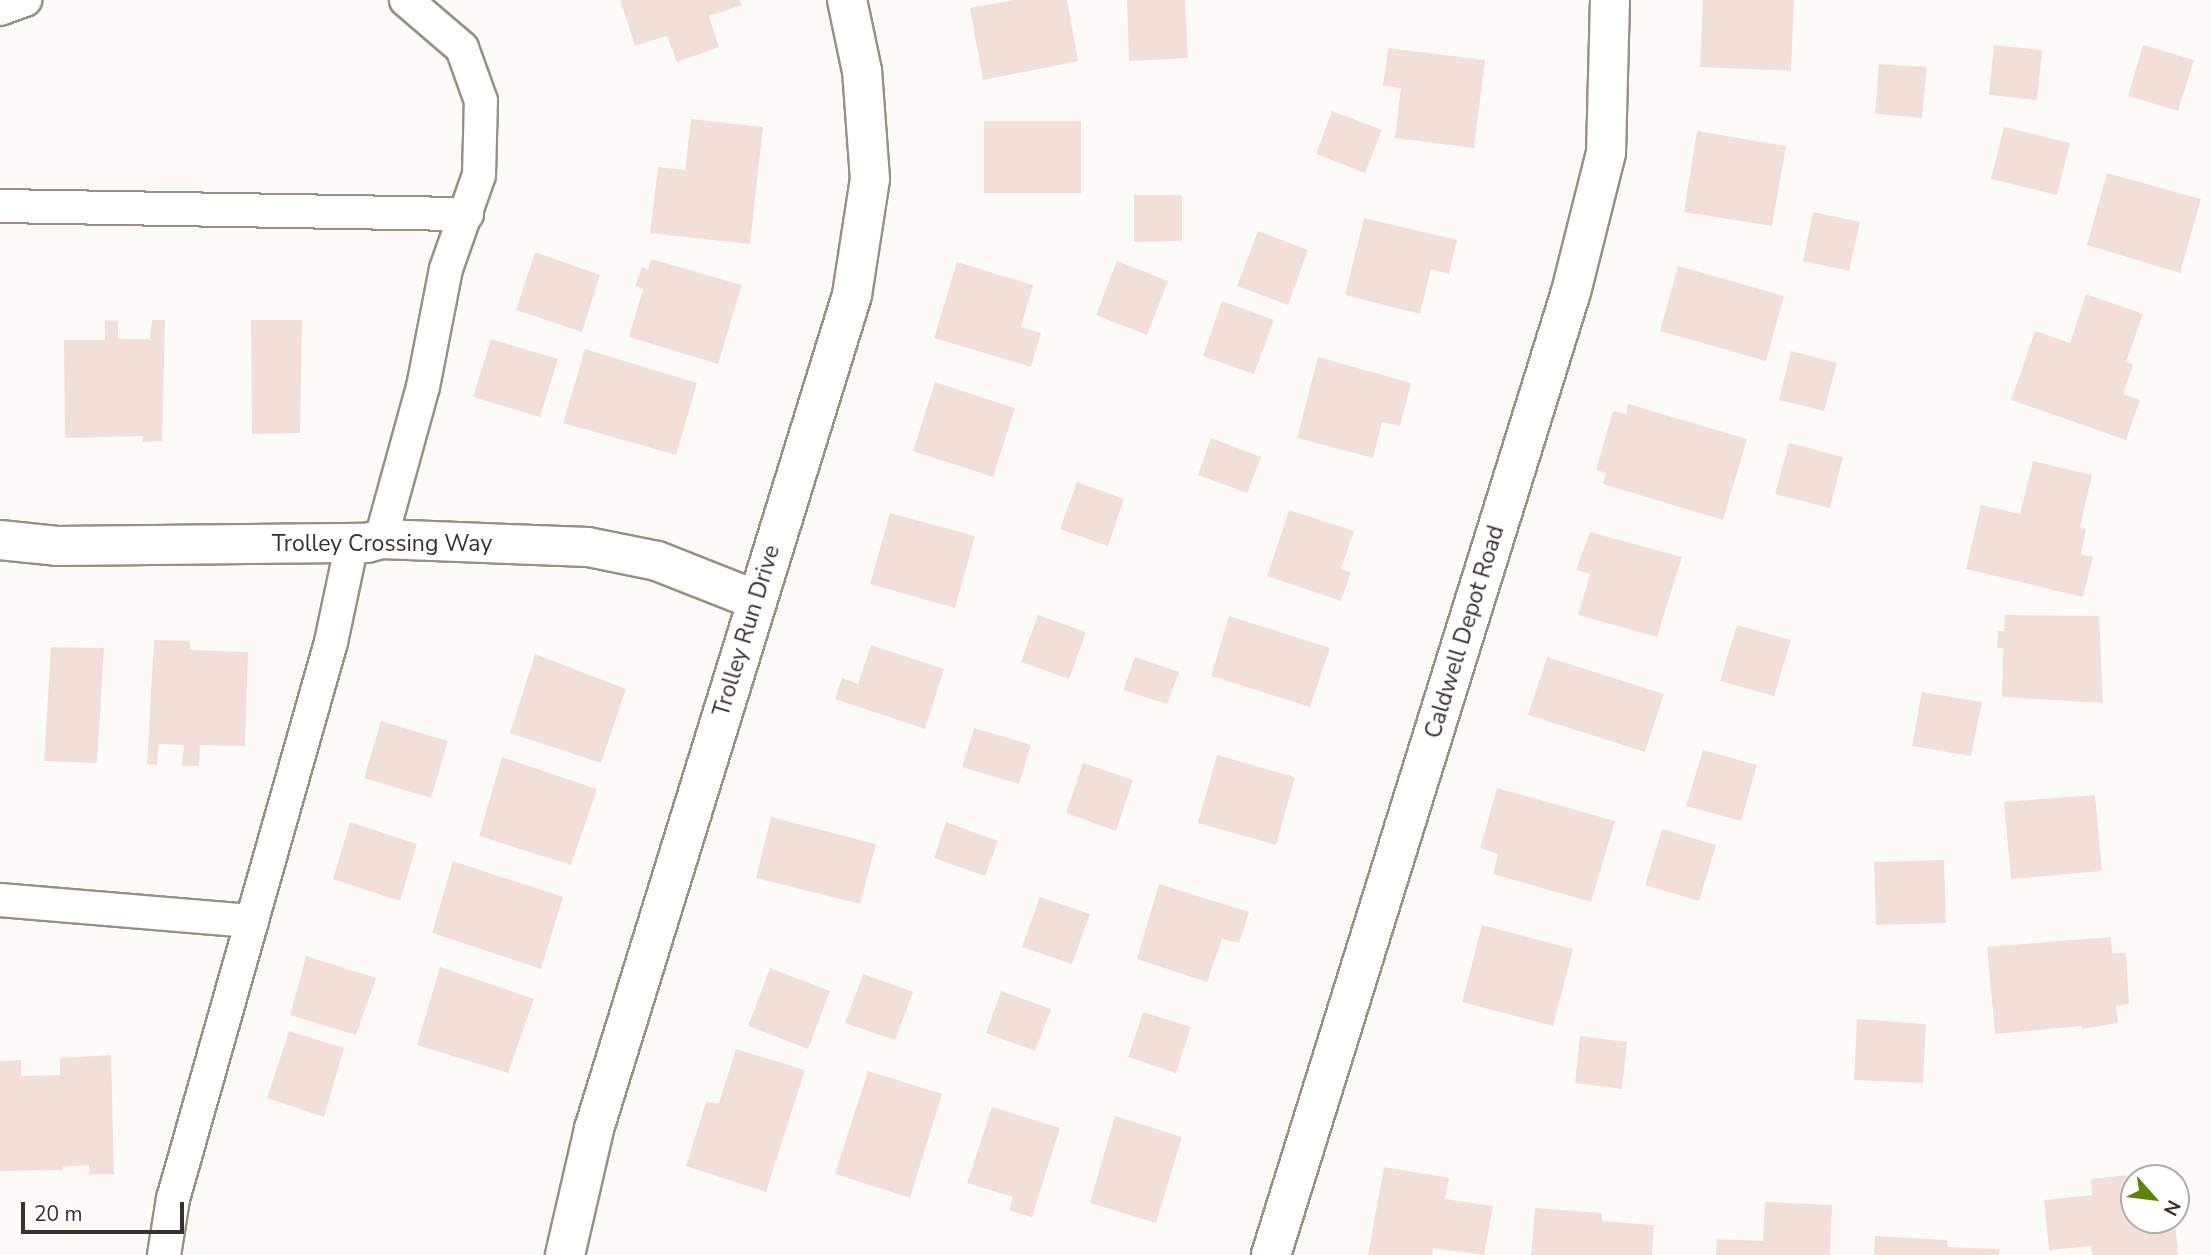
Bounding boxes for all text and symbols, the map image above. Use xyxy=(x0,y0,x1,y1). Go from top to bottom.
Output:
street label: Caldwell Depot Road xyxy=(1419,522,1511,742)
street label: Trolley Crossing Way xyxy=(272,530,492,558)
street label: Trolley Run Drive xyxy=(708,542,786,720)
north arrow xyxy=(2120,1164,2190,1234)
scale bar xyxy=(24,1188,187,1232)
text: N xyxy=(2157,1196,2187,1220)
text: 20 m xyxy=(34,1200,83,1228)

